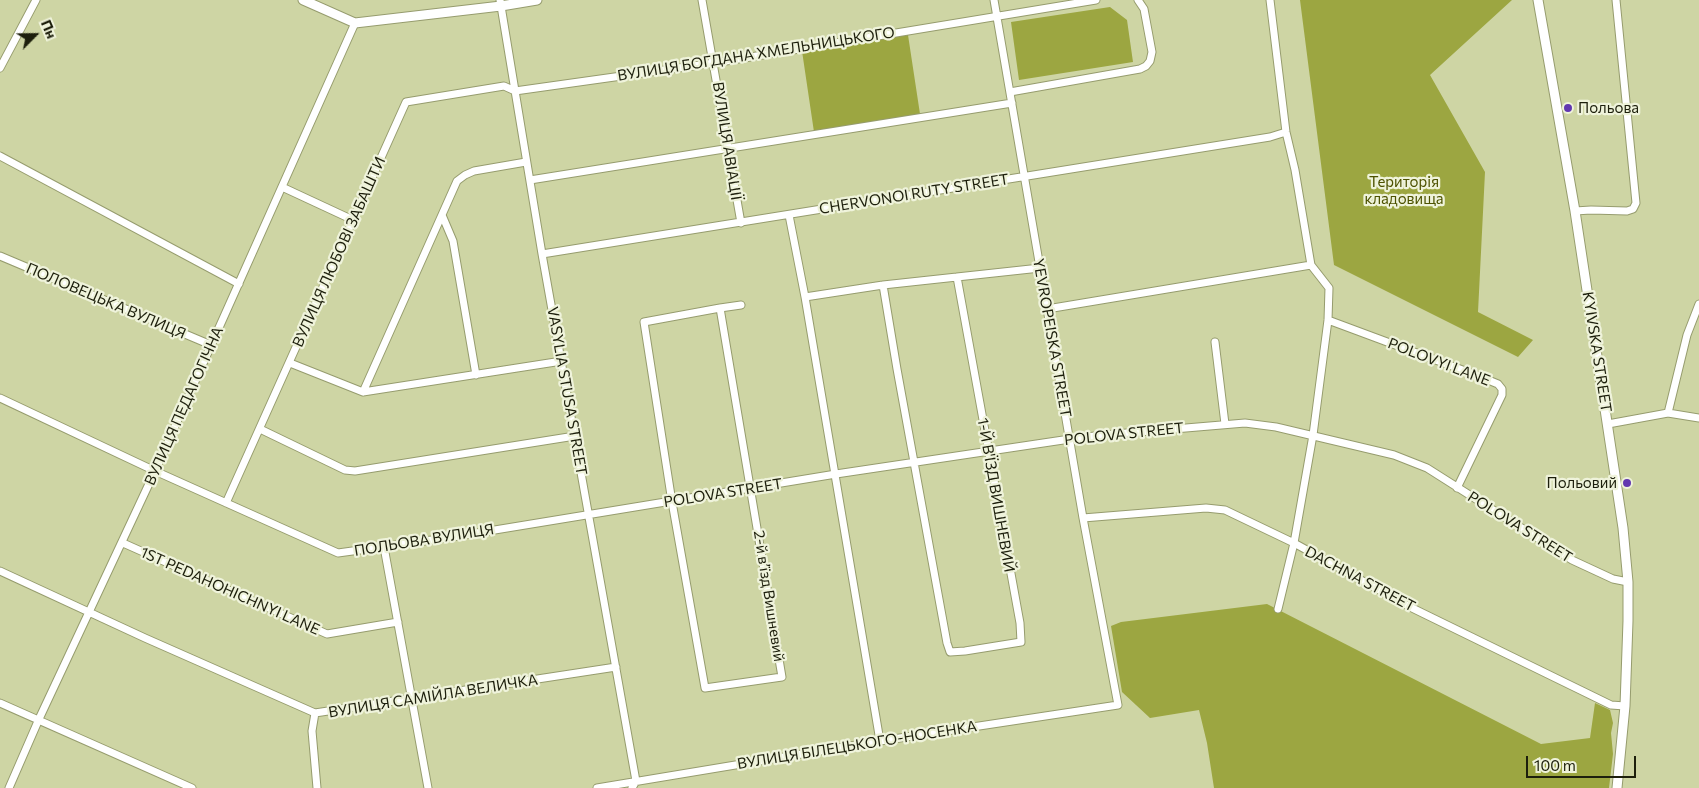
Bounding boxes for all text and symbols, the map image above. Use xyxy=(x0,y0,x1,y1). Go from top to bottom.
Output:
north arrow xyxy=(10,10,60,60)
text: Пн xyxy=(38,17,61,41)
street label: ВУЛИЦЯ БОГДАНА ХМЕЛЬНИЦЬКОГО xyxy=(616,23,896,85)
street label: ВУЛИЦЯ АВІАЦІЇ xyxy=(709,81,745,201)
place label: Польова xyxy=(1578,99,1639,117)
marker: Польова xyxy=(1562,102,1574,114)
street label: ВУЛИЦЯ ЛЮБОВІ ЗАБАШТИ xyxy=(289,154,389,350)
street label: CHERVONOI RUTY STREET xyxy=(818,170,1010,218)
park label: Територія кладовища xyxy=(1364,173,1444,208)
street label: YEVROPEISKA STREET xyxy=(1029,257,1075,419)
street label: ПОЛОВЕЦЬКА ВУЛИЦЯ xyxy=(23,259,189,343)
street label: KYIVSKA STREET xyxy=(1579,290,1615,414)
street label: VASYLIA STUSA STREET xyxy=(543,305,591,477)
street label: ВУЛИЦЯ ПЕДАГОГІЧНА xyxy=(141,324,227,488)
street label: POLOVYI LANE xyxy=(1385,334,1493,390)
street label: 1-Й В'ЇЗД ВИШНЕВИЙ xyxy=(974,417,1018,573)
street label: POLOVA STREET xyxy=(1063,419,1185,449)
place label: Польовий xyxy=(1546,474,1617,492)
street label: POLOVA STREET xyxy=(662,475,784,511)
marker: Польовий xyxy=(1621,477,1633,489)
street label: POLOVA STREET xyxy=(1464,488,1576,566)
street label: ПОЛЬОВА ВУЛИЦЯ xyxy=(353,520,495,560)
street label: 2-й вʼїзд Вишневий xyxy=(750,529,788,663)
street label: DACHNA STREET xyxy=(1302,542,1418,616)
street label: 1ST PEDAHOHICHNYI LANE xyxy=(137,543,323,639)
street label: ВУЛИЦЯ САМІЙЛА ВЕЛИЧКА xyxy=(327,671,539,721)
street label: ВУЛИЦЯ БІЛЕЦЬКОГО-НОСЕНКА xyxy=(736,717,978,773)
scale bar xyxy=(1529,746,1639,778)
text: 100 m xyxy=(1534,756,1576,774)

